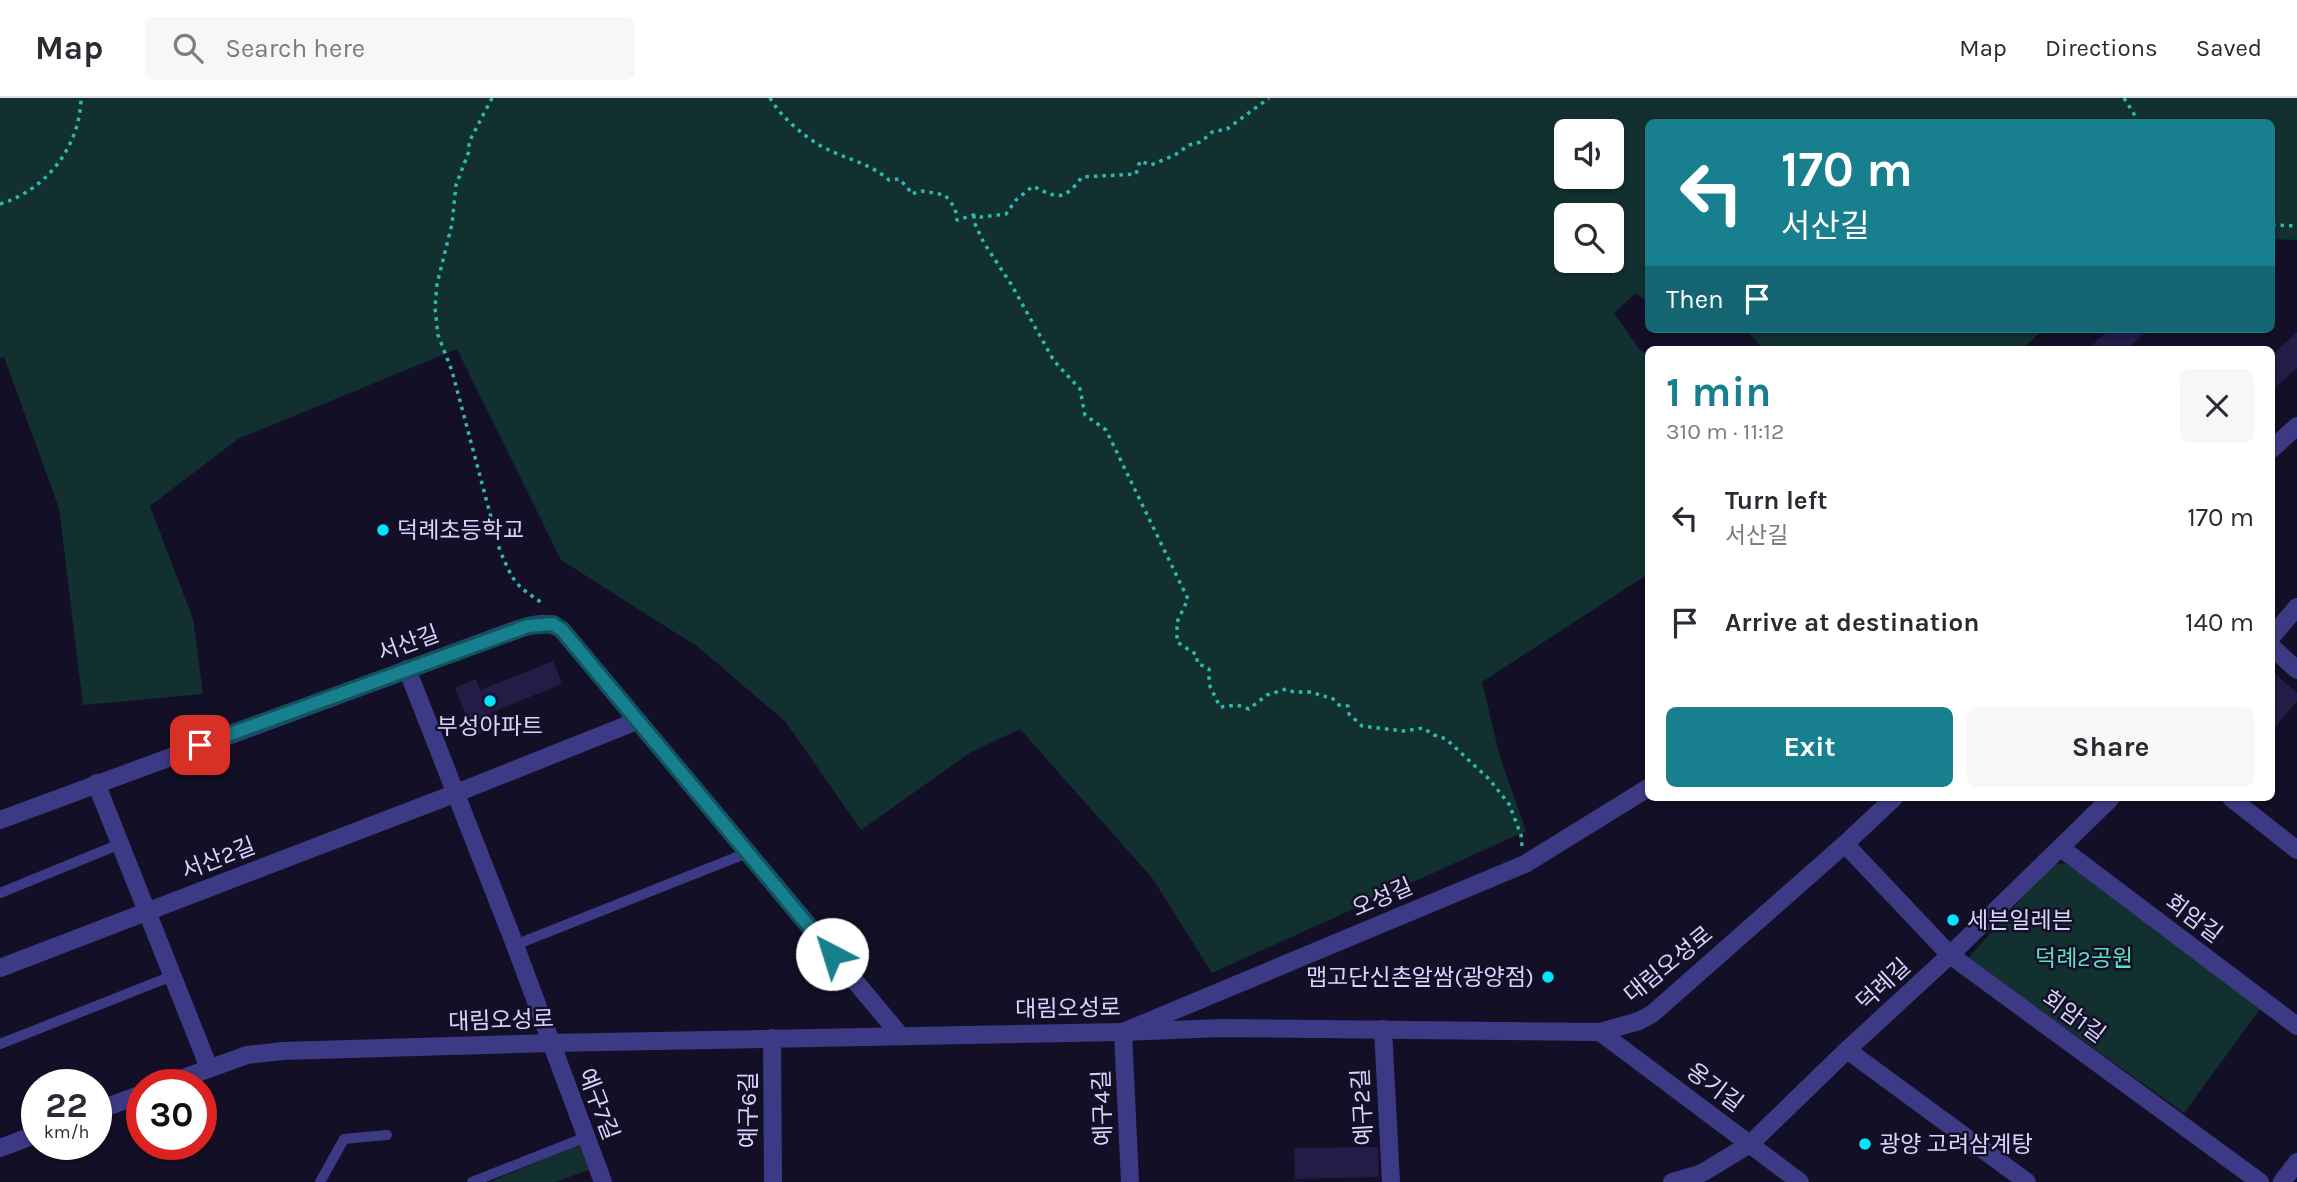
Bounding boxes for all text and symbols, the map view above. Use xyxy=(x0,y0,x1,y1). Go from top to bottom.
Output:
search box xyxy=(145,17,635,80)
text: Map xyxy=(35,29,103,67)
icon: search xyxy=(169,29,207,67)
text: Search here xyxy=(225,33,365,64)
text: Map xyxy=(1959,34,2007,62)
text: Directions xyxy=(2045,34,2158,62)
text: Saved xyxy=(2196,34,2262,62)
map controls xyxy=(1554,119,1624,273)
button: sound xyxy=(1554,119,1624,189)
text: 170 m xyxy=(1781,141,1913,198)
icon: left xyxy=(1666,147,1757,238)
button: search xyxy=(1554,203,1624,273)
text: 서산길 xyxy=(1781,208,1869,245)
icon: arrive xyxy=(1738,280,1776,318)
text: Then xyxy=(1666,284,1724,315)
text: 1 min xyxy=(1666,367,1771,417)
button: close xyxy=(2180,369,2254,443)
text: 310 m · 11:12 xyxy=(1666,418,1784,445)
text: Turn left xyxy=(1725,485,1827,516)
icon: left xyxy=(1666,499,1704,537)
text: 170 m xyxy=(2187,502,2254,533)
place label: 덕례초등학교 xyxy=(397,517,524,544)
marker: 덕례초등학교 xyxy=(375,522,391,538)
text: 서산길 xyxy=(1725,522,1788,549)
icon: arrive xyxy=(1666,604,1704,642)
text: Arrive at destination xyxy=(1725,607,1979,638)
text: 140 m xyxy=(2185,607,2254,638)
street label: 서산길 xyxy=(374,620,443,667)
marker: 부성아파트 xyxy=(482,693,498,709)
button: Exit xyxy=(1666,707,1953,787)
button: Share xyxy=(1967,707,2254,787)
place label: 부성아파트 xyxy=(437,713,543,740)
pin xyxy=(170,715,230,775)
icon: arrive xyxy=(181,726,219,764)
street label: 서산2길 xyxy=(177,832,259,885)
street label: 오성길 xyxy=(1348,873,1417,922)
street label: 회암길 xyxy=(2160,889,2227,948)
place label: 세븐일레븐 xyxy=(1967,907,2073,934)
marker: 세븐일레븐 xyxy=(1945,912,1961,928)
position arrow xyxy=(795,917,869,991)
street label: 대림오성로 xyxy=(1619,921,1718,1008)
park label: 덕례2공원 xyxy=(2035,945,2133,972)
street label: 덕례길 xyxy=(1851,953,1916,1016)
place label: 맵고단신촌알쌈(광양점) xyxy=(1306,964,1534,991)
marker: 맵고단신촌알쌈(광양점) xyxy=(1540,969,1556,985)
street label: 회암1길 xyxy=(2037,985,2110,1048)
street label: 대림오성로 xyxy=(1015,994,1121,1023)
street label: 대림오성로 xyxy=(448,1005,554,1036)
street label: 옹기길 xyxy=(1681,1058,1748,1117)
street label: 예구7길 xyxy=(573,1065,624,1144)
street label: 예구2길 xyxy=(1347,1068,1378,1146)
speed limit sign: 30 xyxy=(126,1069,217,1160)
street label: 예구4길 xyxy=(1088,1069,1117,1147)
street label: 예구6길 xyxy=(735,1072,762,1148)
text: 22 xyxy=(45,1085,88,1126)
text: km/h xyxy=(44,1121,89,1143)
place label: 광양 고려삼계탕 xyxy=(1879,1131,2033,1158)
marker: 광양 고려삼계탕 xyxy=(1857,1136,1873,1152)

